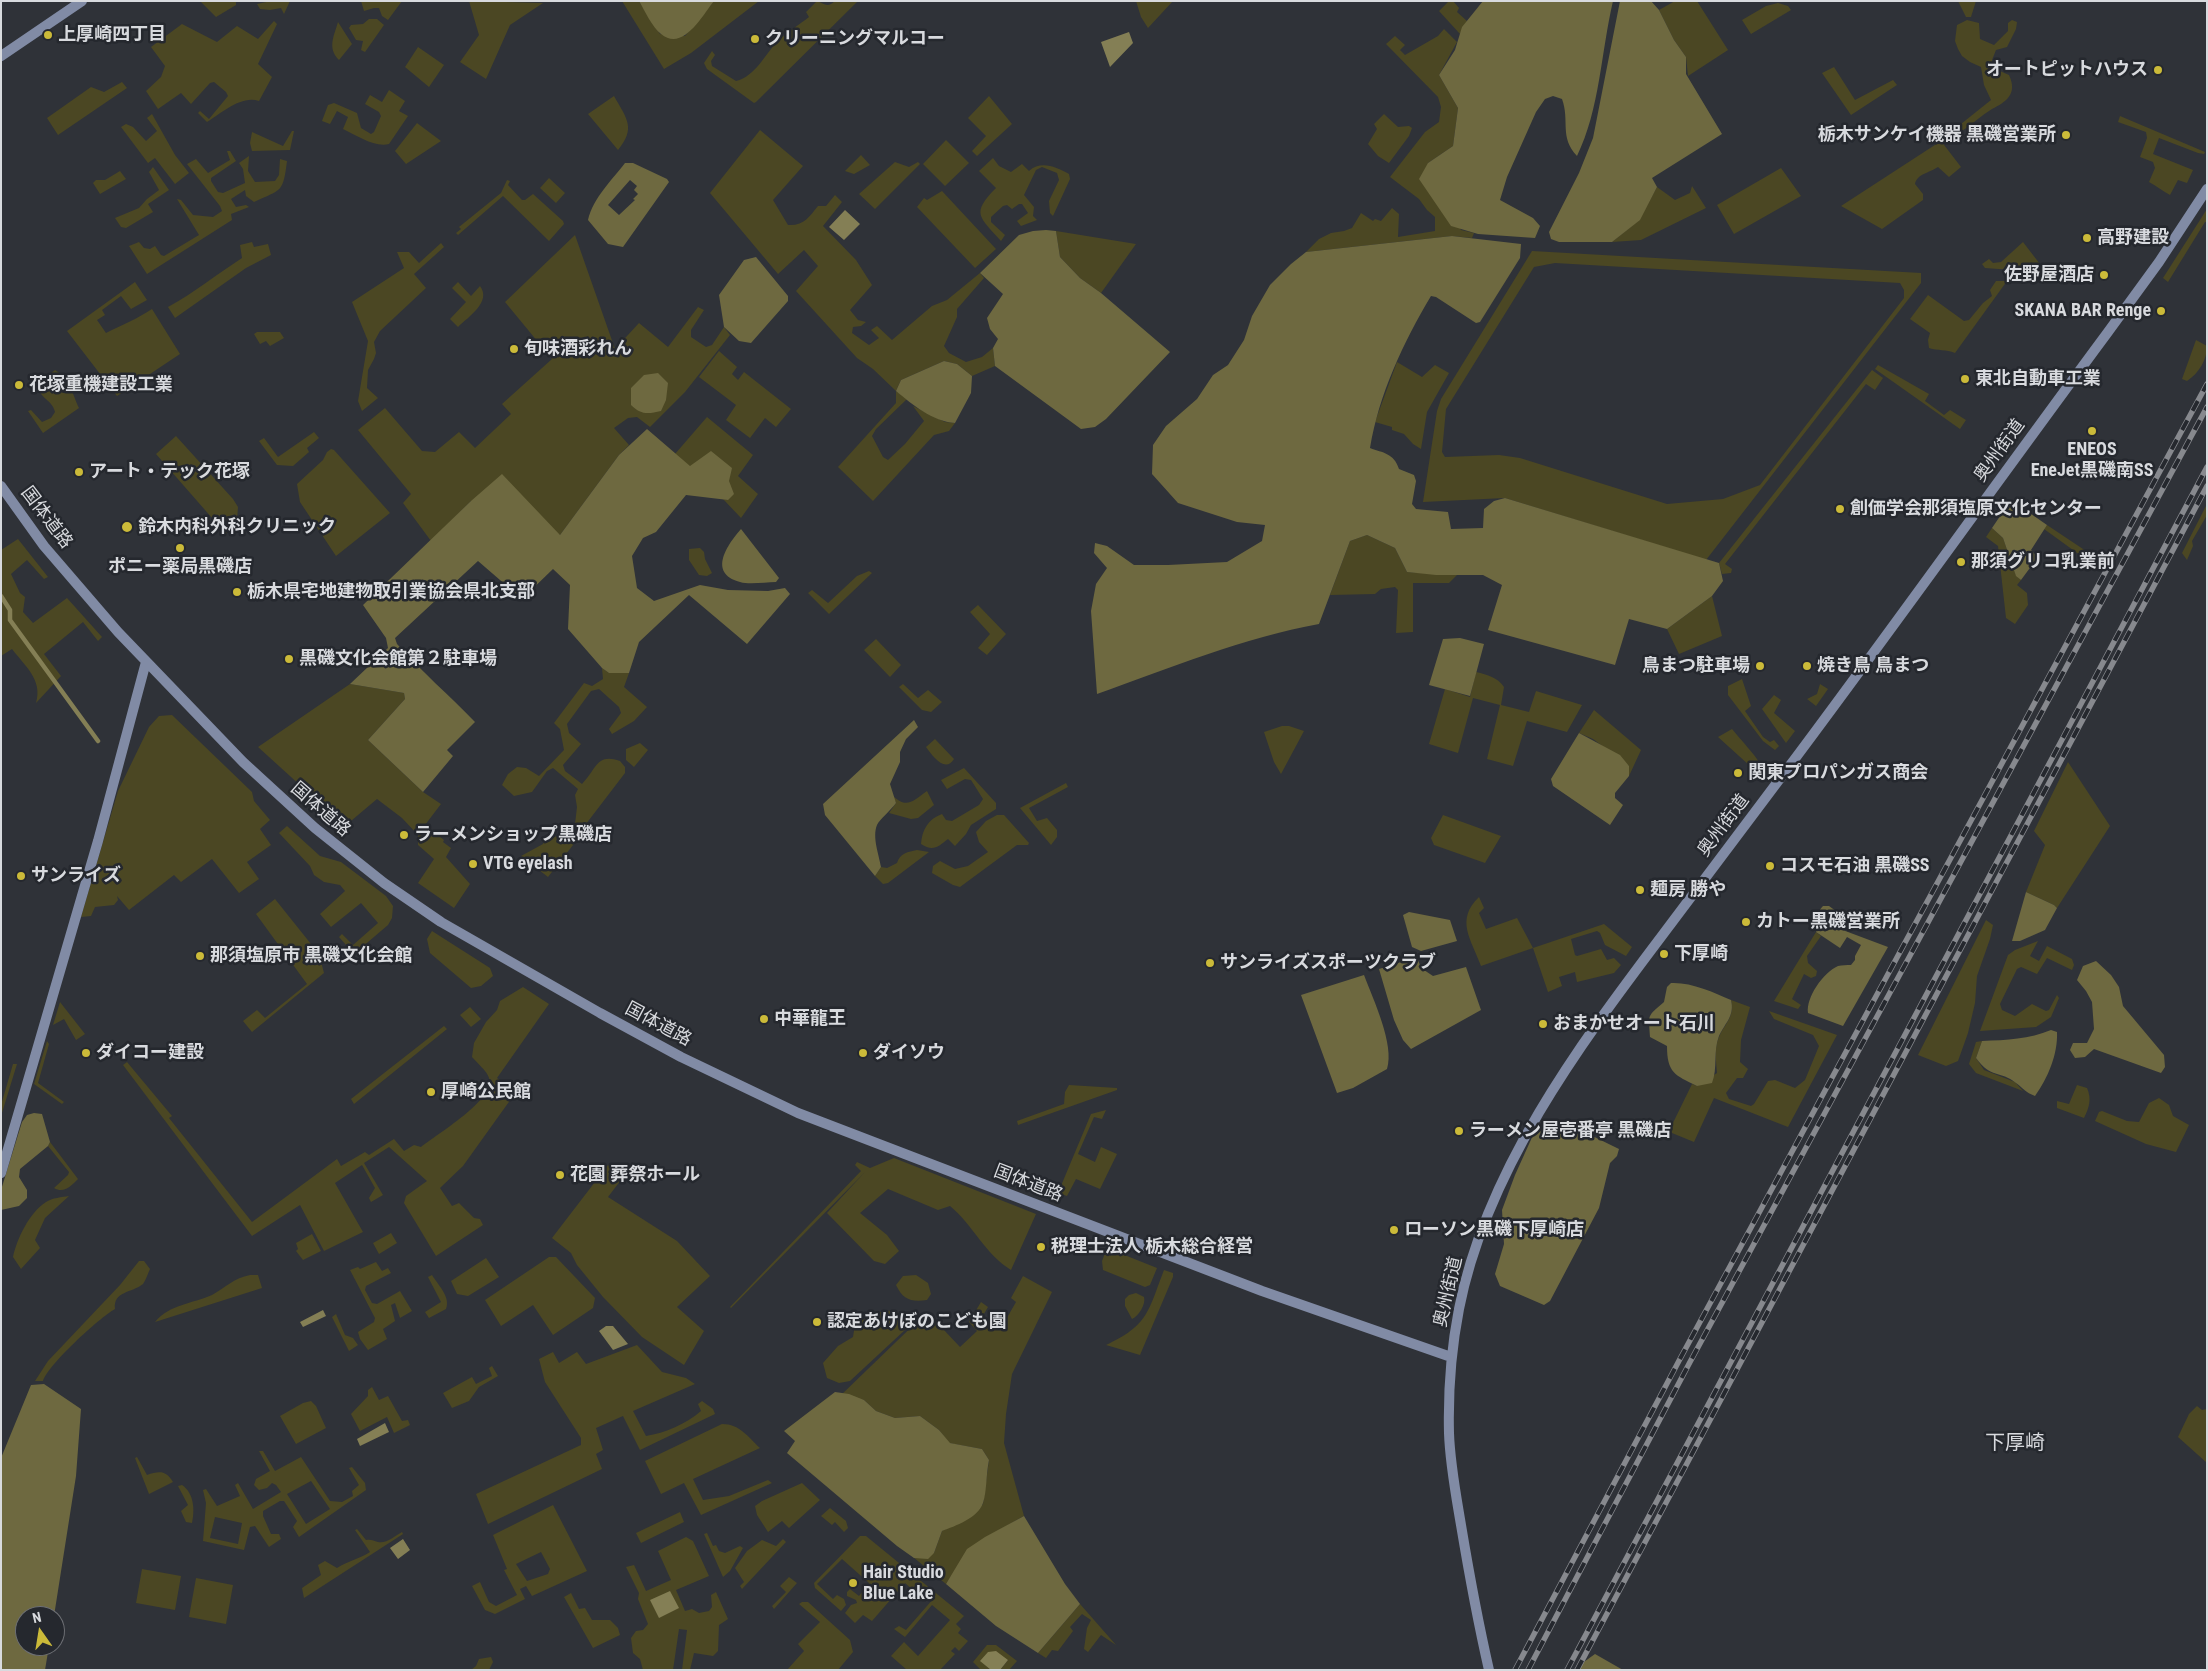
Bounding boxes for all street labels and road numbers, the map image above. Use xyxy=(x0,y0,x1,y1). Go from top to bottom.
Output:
street label: 奥州街道 xyxy=(1970,416,2030,486)
street label: 国体道路 xyxy=(16,483,76,553)
street label: 国体道路 xyxy=(286,778,354,842)
street label: 奥州街道 xyxy=(1694,791,1754,861)
street label: 国体道路 xyxy=(621,999,695,1051)
street label: 国体道路 xyxy=(991,1161,1065,1207)
street label: 奥州街道 xyxy=(1430,1254,1468,1330)

